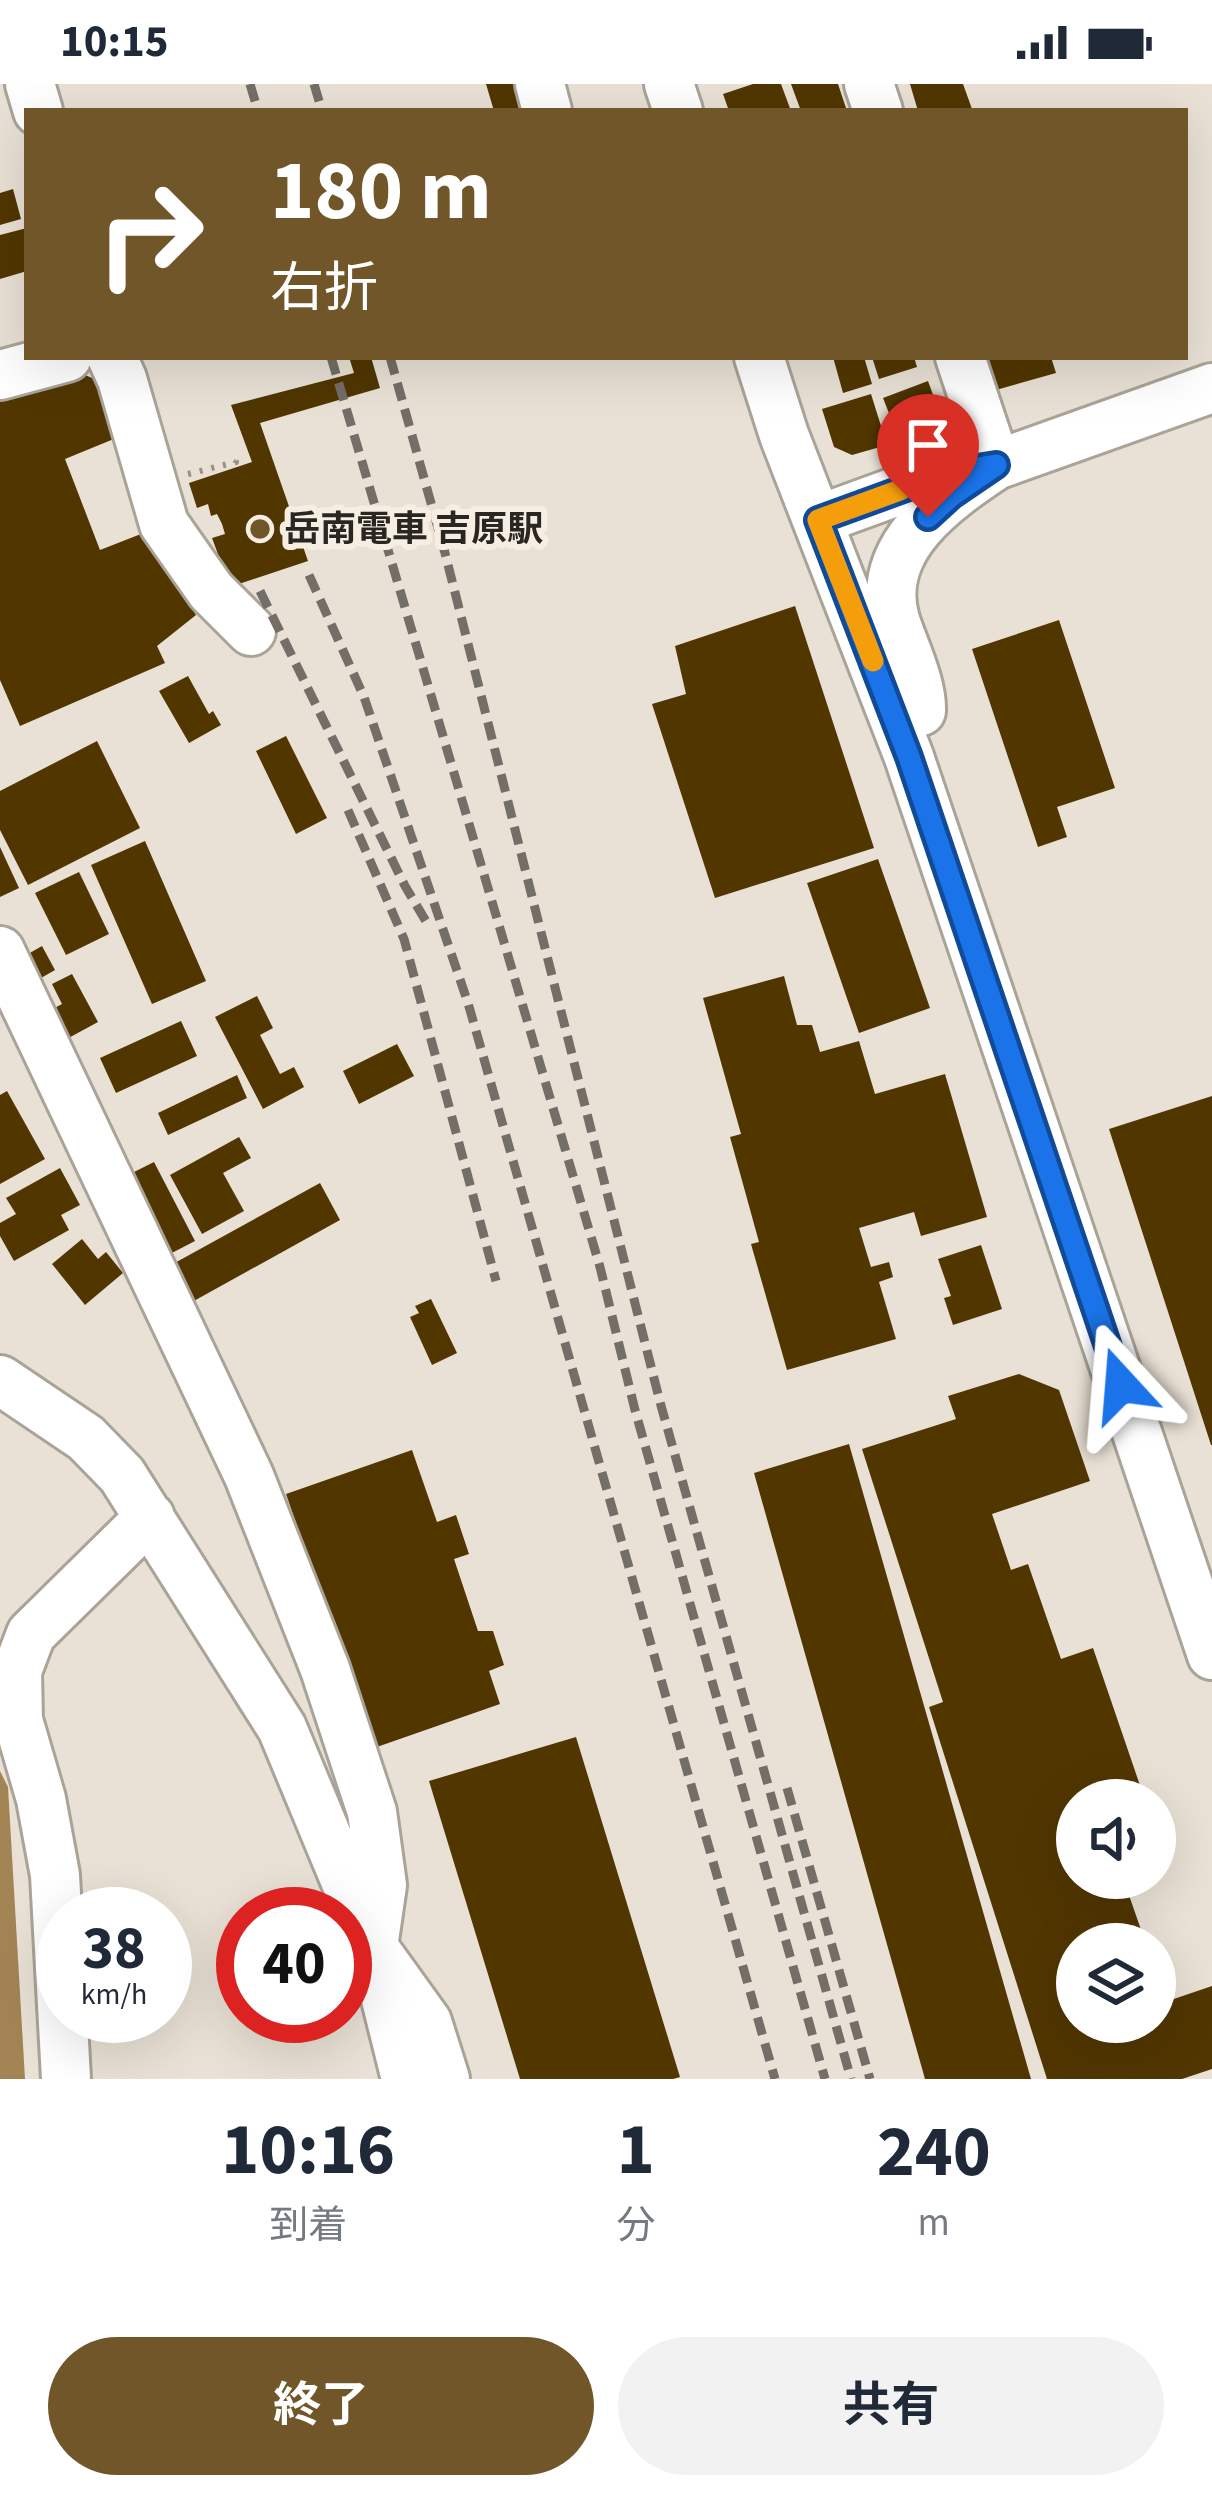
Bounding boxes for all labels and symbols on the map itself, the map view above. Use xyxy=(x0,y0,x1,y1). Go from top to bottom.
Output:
pin xyxy=(877,394,979,517)
place label: 岳南電車 吉原駅 xyxy=(284,504,543,555)
marker: 岳南電車 吉原駅 xyxy=(247,516,273,542)
position arrow xyxy=(1058,1322,1184,1448)
speed limit sign: 40 xyxy=(216,1887,372,2043)

